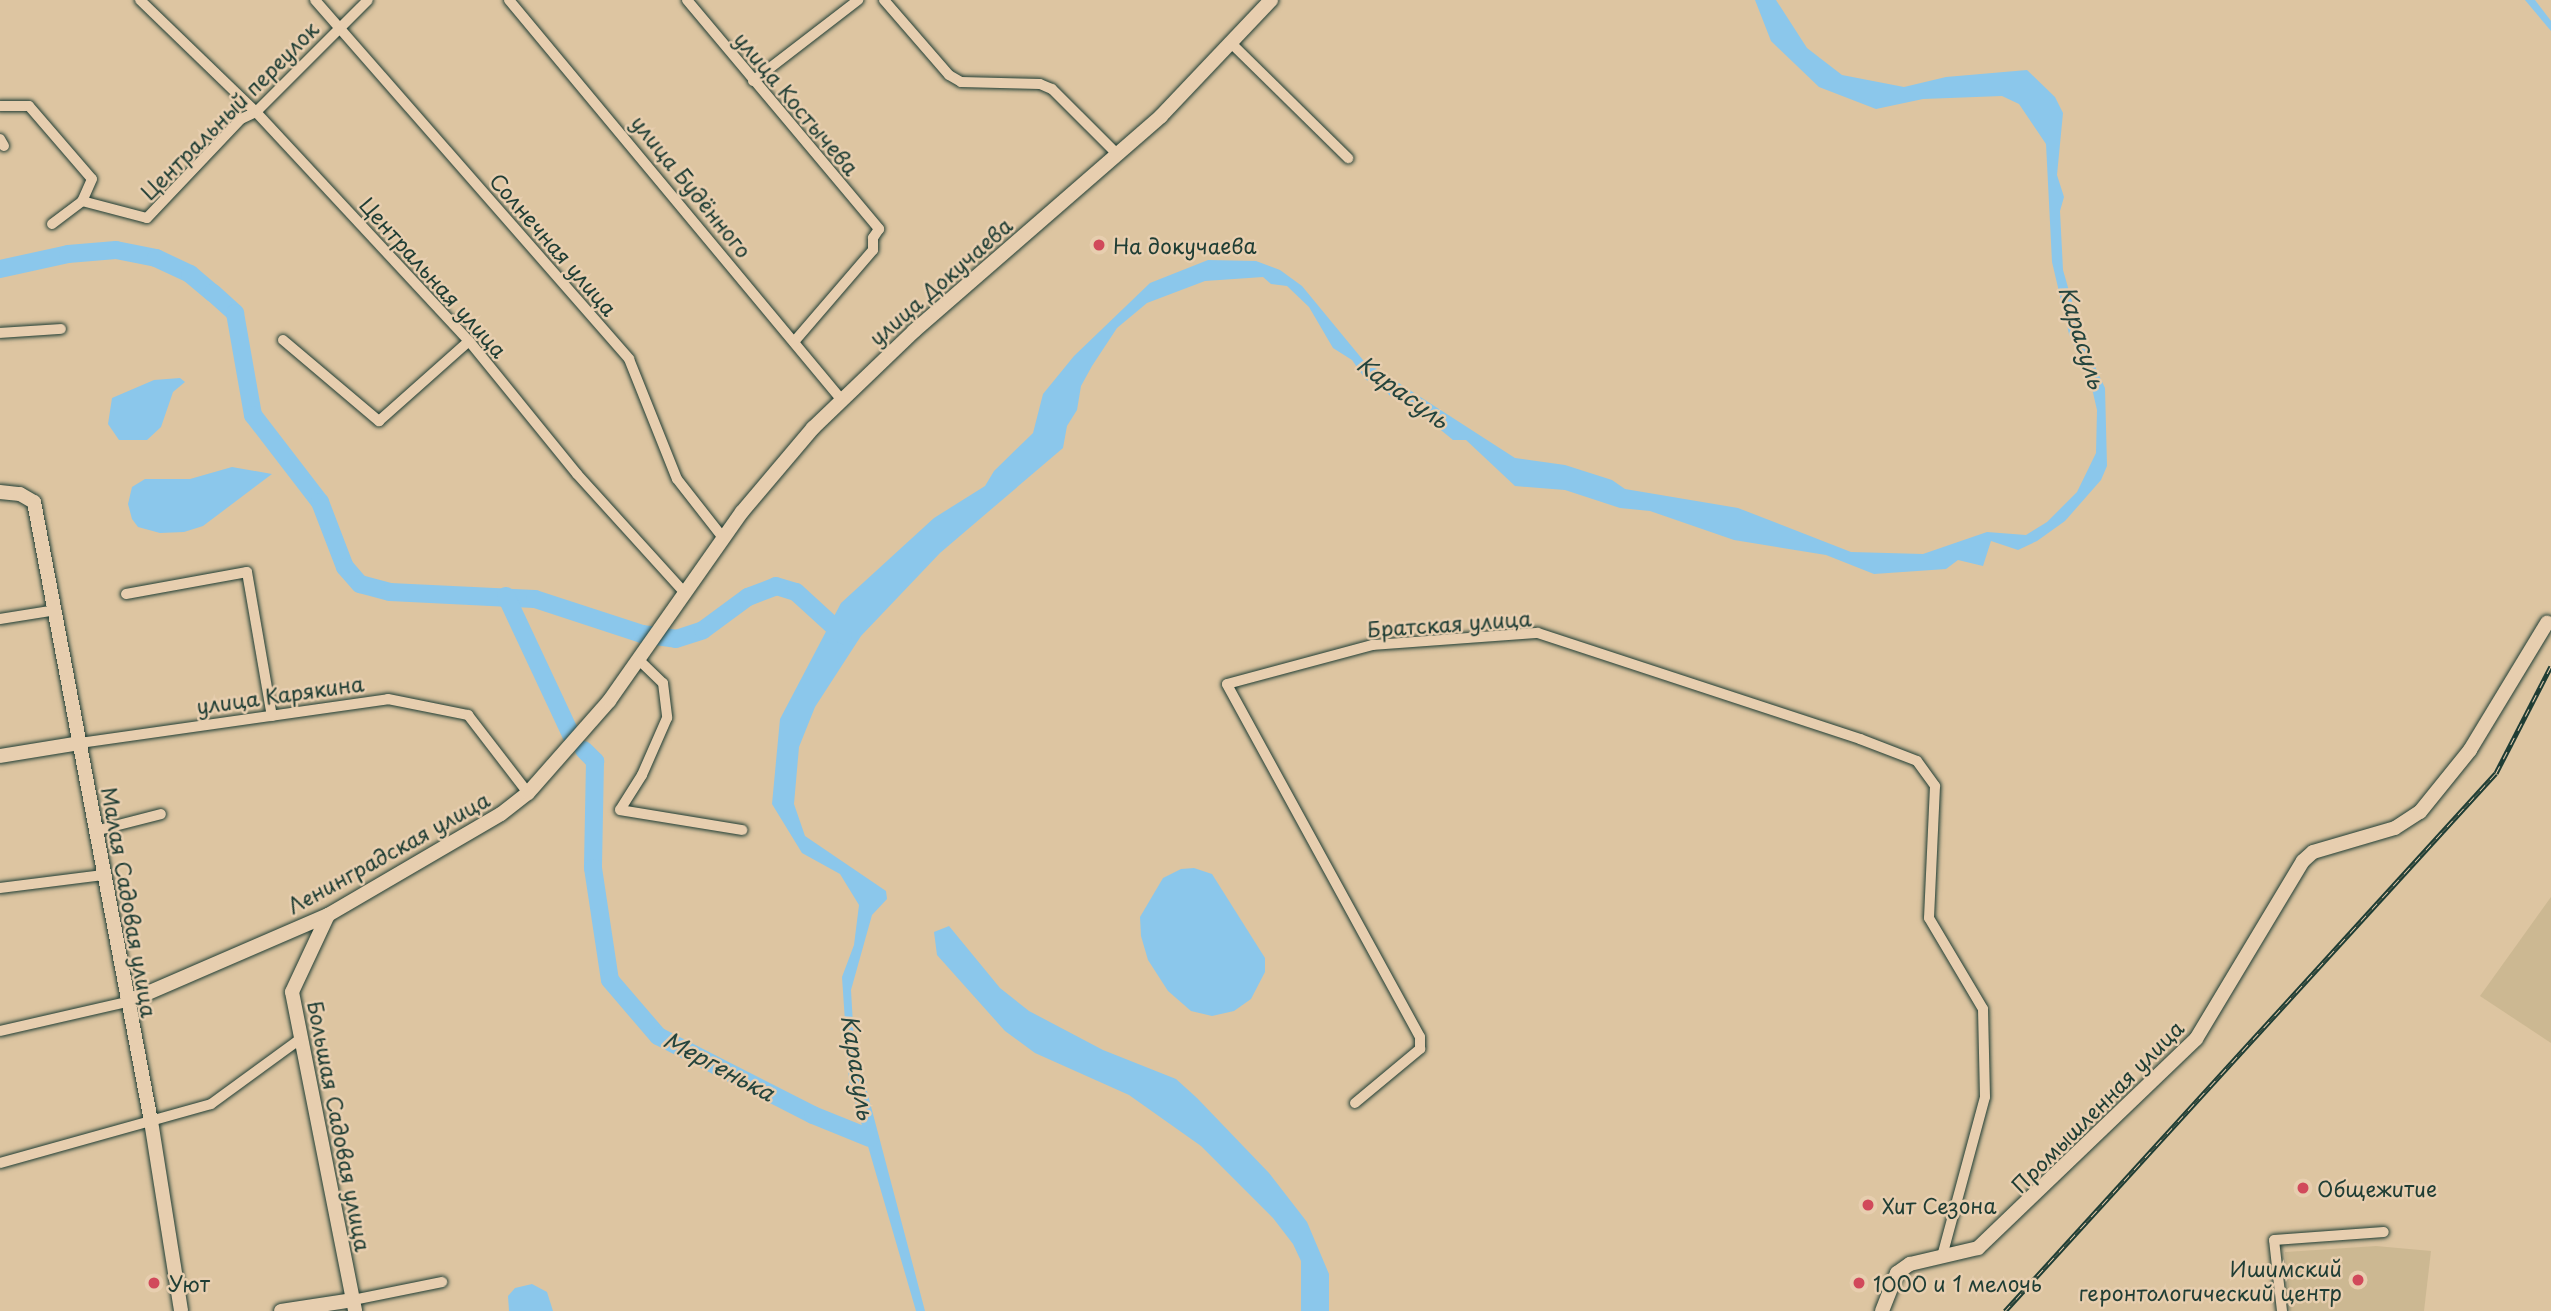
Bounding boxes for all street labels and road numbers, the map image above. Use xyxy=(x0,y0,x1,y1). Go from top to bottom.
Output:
street label: Центральный переулок xyxy=(135,16,323,204)
street label: улица Костычева xyxy=(729,26,865,180)
street label: улица Будённого xyxy=(626,109,758,263)
street label: Солнечная улица xyxy=(485,167,623,321)
street label: Центральная улица xyxy=(355,192,513,362)
street label: улица Докучаева xyxy=(863,212,1017,350)
street label: Братская улица xyxy=(1365,605,1533,641)
street label: улица Карякина xyxy=(194,670,366,718)
street label: Малая Садовая улица xyxy=(97,785,163,1019)
street label: Ленинградская улица xyxy=(282,786,494,918)
street label: Большая Садовая улица xyxy=(303,998,377,1254)
street label: Промышленная улица xyxy=(2005,1014,2189,1198)

